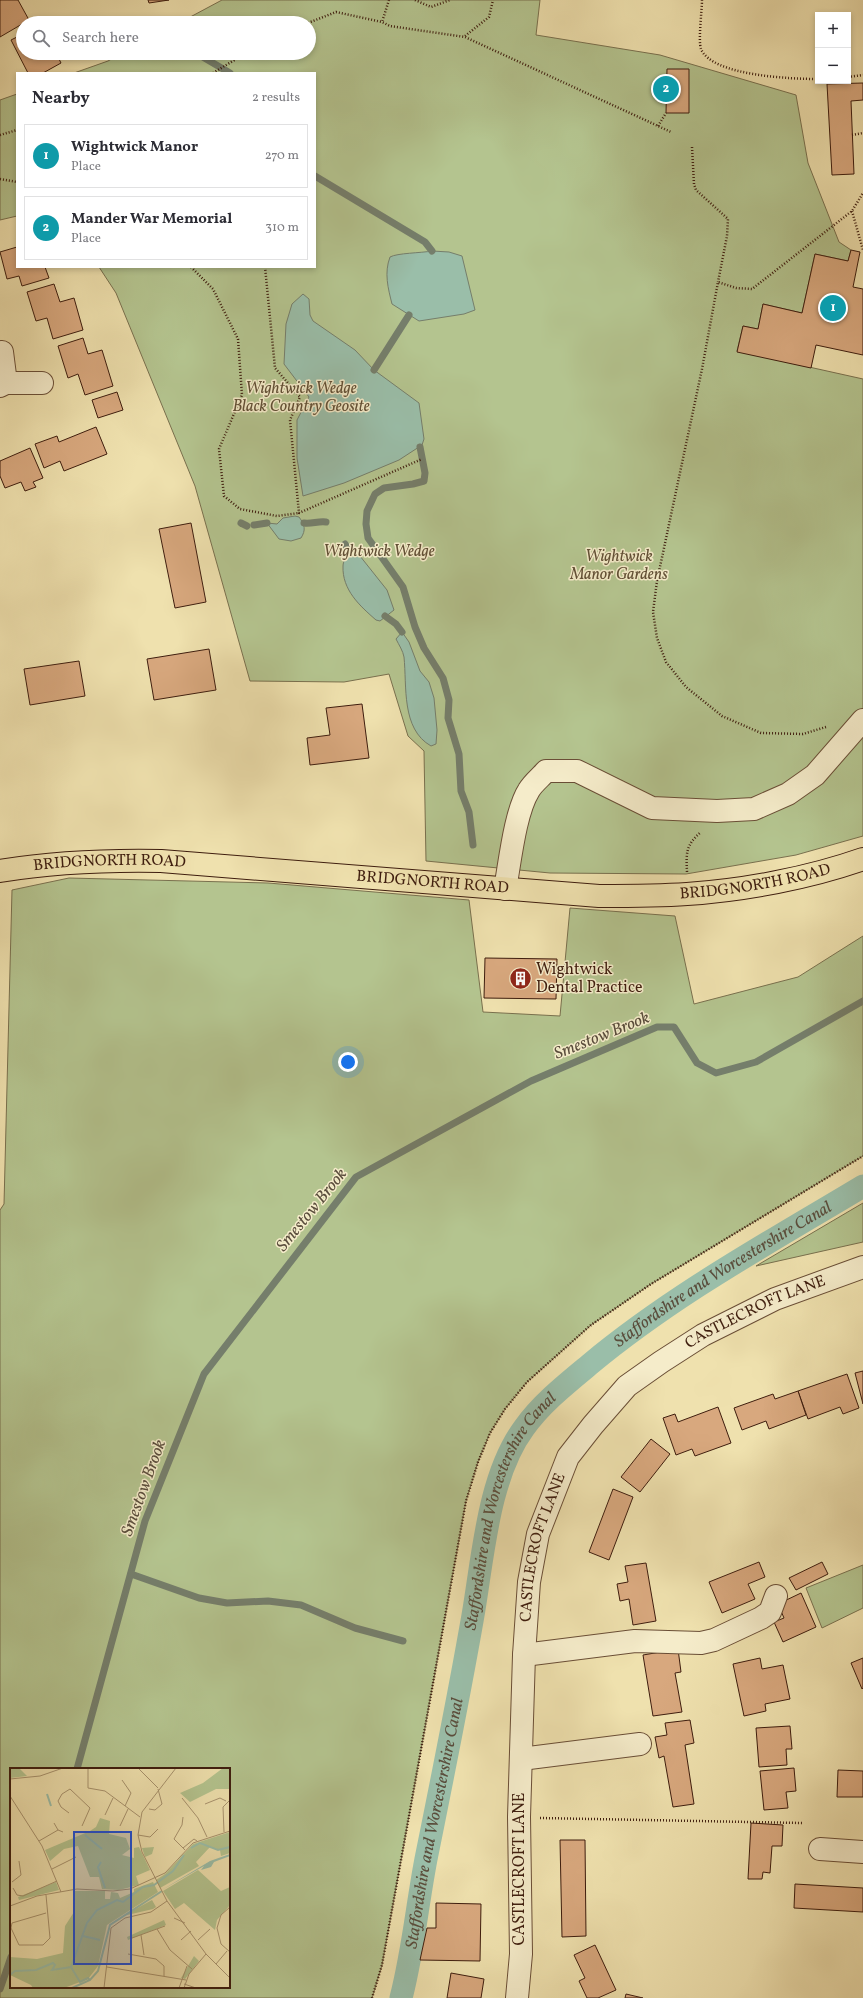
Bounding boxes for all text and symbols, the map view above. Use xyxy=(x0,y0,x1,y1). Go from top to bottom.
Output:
map controls xyxy=(815,12,851,84)
button: + xyxy=(815,12,851,48)
search box xyxy=(16,16,316,60)
icon: search xyxy=(30,27,52,49)
text: Search here xyxy=(62,28,139,49)
button: − xyxy=(815,48,851,84)
pin: 2 xyxy=(653,74,679,104)
text: Nearby xyxy=(32,87,90,110)
text: 2 results xyxy=(252,89,300,107)
text: Wightwick Manor xyxy=(71,137,198,158)
text: 1 xyxy=(43,147,49,165)
text: 270 m xyxy=(265,147,299,165)
text: Place xyxy=(71,158,101,176)
text: Mander War Memorial xyxy=(71,209,232,230)
text: 2 xyxy=(43,219,49,237)
text: 310 m xyxy=(265,219,299,237)
text: Place xyxy=(71,230,101,248)
pin: 1 xyxy=(820,293,846,323)
park label: Wightwick Wedge Black Country Geosite xyxy=(233,378,370,418)
park label: Wightwick Wedge xyxy=(323,541,435,563)
park label: Wightwick Manor Gardens xyxy=(569,546,668,586)
street label: BRIDGNORTH ROAD xyxy=(32,850,187,877)
street label: BRIDGNORTH ROAD xyxy=(679,859,833,905)
street label: BRIDGNORTH ROAD xyxy=(356,866,510,900)
place label: Wightwick Dental Practice xyxy=(536,959,643,999)
building icon: Wightwick Dental Practice xyxy=(507,966,533,992)
water label: Smestow Brook xyxy=(551,1006,653,1066)
your location xyxy=(338,1052,358,1072)
water label: Smestow Brook xyxy=(271,1163,353,1257)
water label: Staffordshire and Worcestershire Canal xyxy=(609,1196,836,1353)
street label: CASTLECROFT LANE xyxy=(681,1270,829,1355)
water label: Staffordshire and Worcestershire Canal xyxy=(459,1387,561,1632)
water label: Smestow Brook xyxy=(116,1436,172,1539)
street label: CASTLECROFT LANE xyxy=(515,1470,572,1623)
water label: Staffordshire and Worcestershire Canal xyxy=(400,1696,469,1950)
inset map xyxy=(10,1768,230,1988)
street label: CASTLECROFT LANE xyxy=(509,1793,531,1945)

